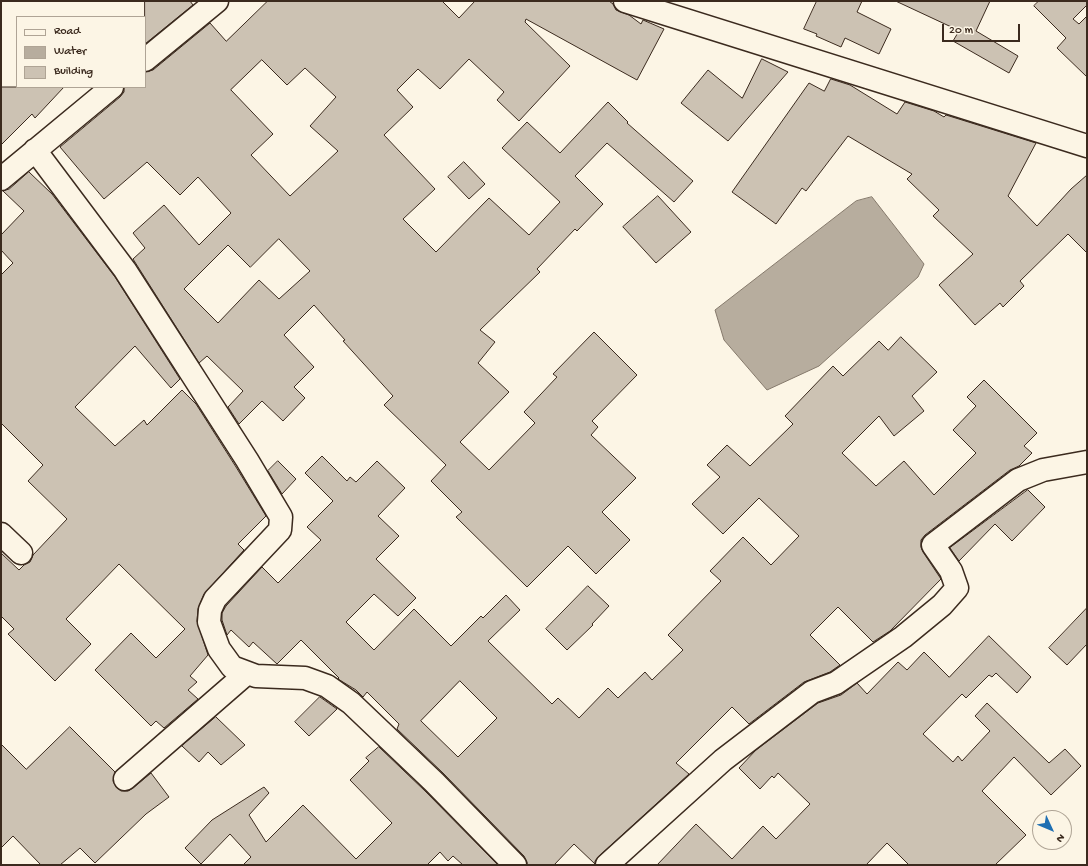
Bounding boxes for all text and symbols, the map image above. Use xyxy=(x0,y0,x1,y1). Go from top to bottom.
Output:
legend xyxy=(16,16,146,88)
scale bar xyxy=(944,16,1022,42)
text: 20 m xyxy=(949,24,973,38)
text: Road xyxy=(54,25,80,39)
text: Water xyxy=(54,45,86,59)
text: Building xyxy=(54,65,93,79)
north arrow xyxy=(1032,810,1072,850)
text: N xyxy=(1053,831,1067,844)

